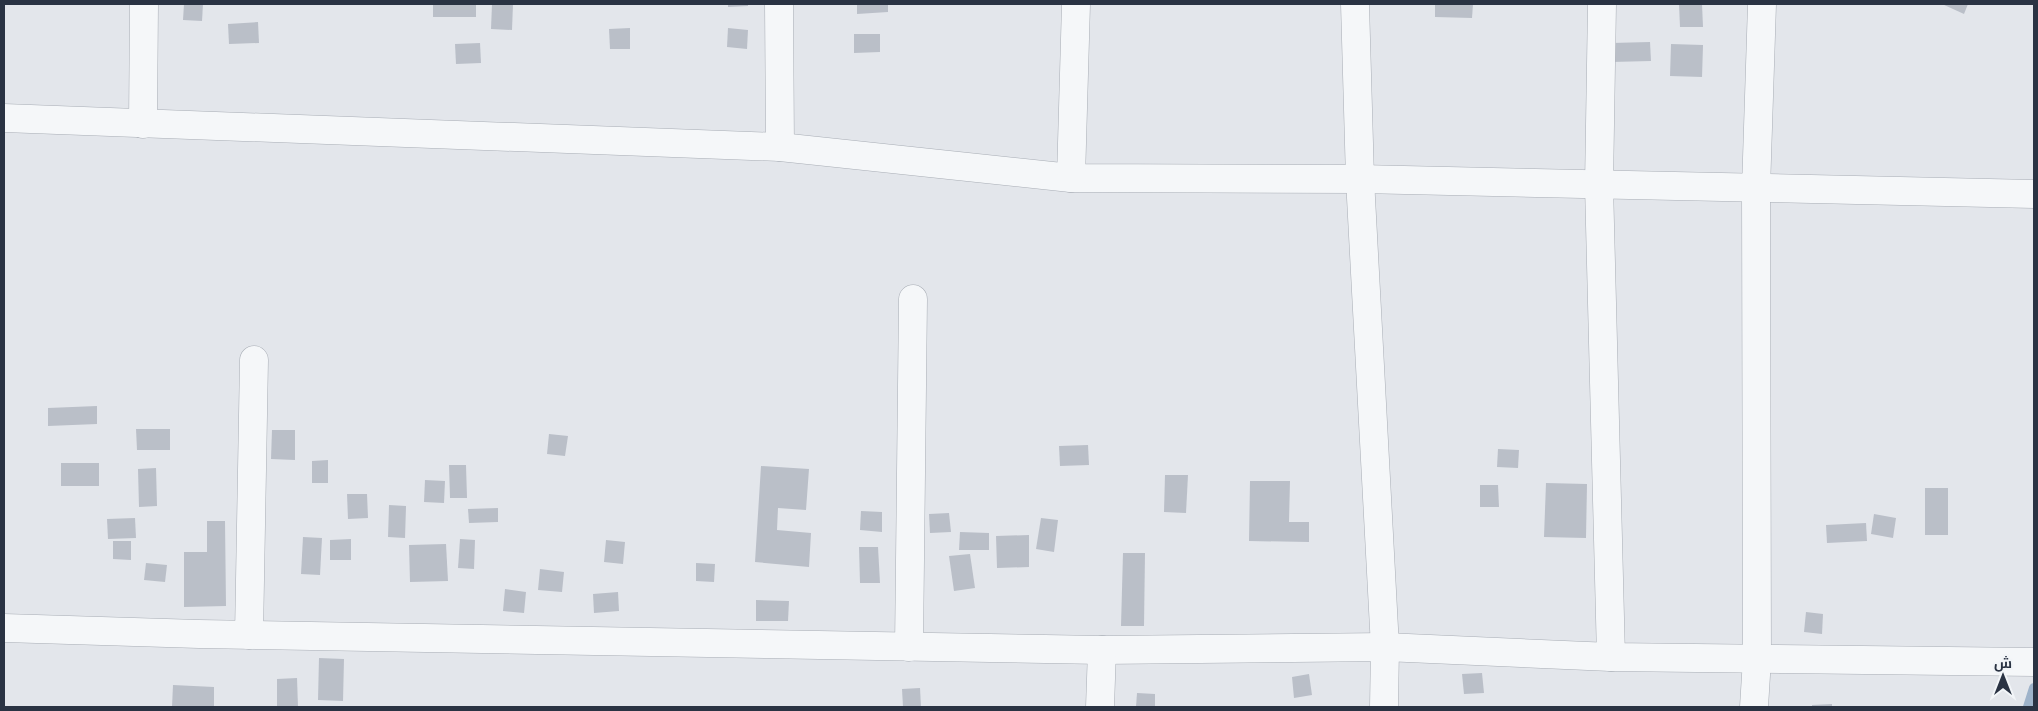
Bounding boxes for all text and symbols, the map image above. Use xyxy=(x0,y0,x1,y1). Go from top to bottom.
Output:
north arrow xyxy=(1978,651,2028,701)
text: ش xyxy=(1994,655,2012,672)

